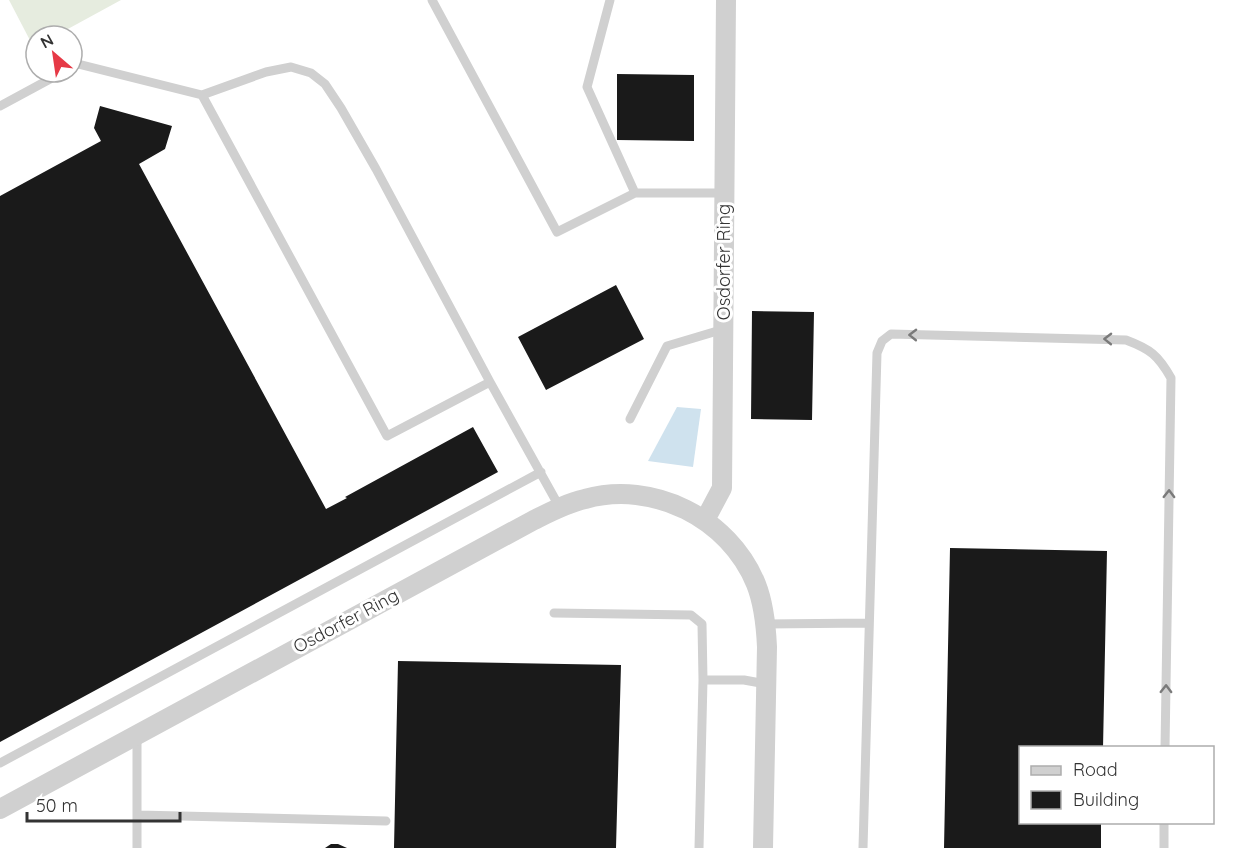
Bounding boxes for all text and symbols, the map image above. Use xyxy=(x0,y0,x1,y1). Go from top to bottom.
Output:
north arrow xyxy=(24,24,84,84)
text: N xyxy=(37,29,57,52)
street label: Osdorfer Ring xyxy=(712,204,735,320)
one-way arrow xyxy=(909,329,918,341)
one-way arrow xyxy=(1104,333,1113,345)
one-way arrow xyxy=(1163,490,1175,499)
street label: Osdorfer Ring xyxy=(289,583,403,658)
one-way arrow xyxy=(1160,685,1172,694)
legend xyxy=(1019,746,1214,824)
text: Road xyxy=(1073,758,1118,781)
scale bar xyxy=(27,785,180,823)
text: Building xyxy=(1073,788,1139,811)
text: 50 m xyxy=(36,794,78,817)

